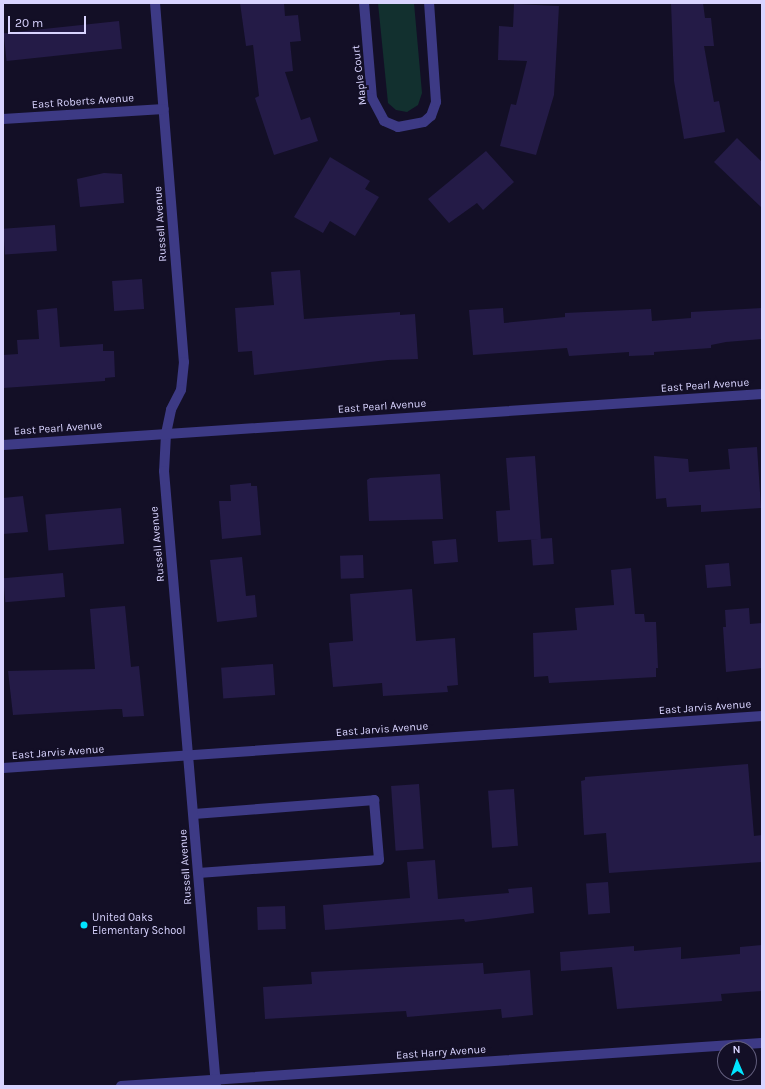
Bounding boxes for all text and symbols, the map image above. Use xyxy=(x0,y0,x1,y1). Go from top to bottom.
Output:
scale bar xyxy=(10,8,88,34)
text: 20 m xyxy=(15,16,43,30)
street label: Maple Court xyxy=(350,44,370,106)
street label: East Roberts Avenue xyxy=(31,92,135,112)
street label: Russell Avenue xyxy=(152,186,170,262)
street label: East Pearl Avenue xyxy=(660,376,750,396)
street label: East Pearl Avenue xyxy=(337,397,427,417)
street label: East Pearl Avenue xyxy=(13,419,103,439)
street label: Russell Avenue xyxy=(148,506,168,582)
street label: East Jarvis Avenue xyxy=(658,698,752,718)
street label: East Jarvis Avenue xyxy=(335,720,429,740)
street label: East Jarvis Avenue xyxy=(11,743,105,763)
street label: Russell Avenue xyxy=(177,829,195,905)
place label: United Oaks Elementary School xyxy=(92,912,185,938)
marker: United Oaks Elementary School xyxy=(79,920,89,930)
north arrow xyxy=(717,1041,757,1081)
street label: East Harry Avenue xyxy=(396,1043,486,1063)
text: N xyxy=(732,1043,741,1056)

